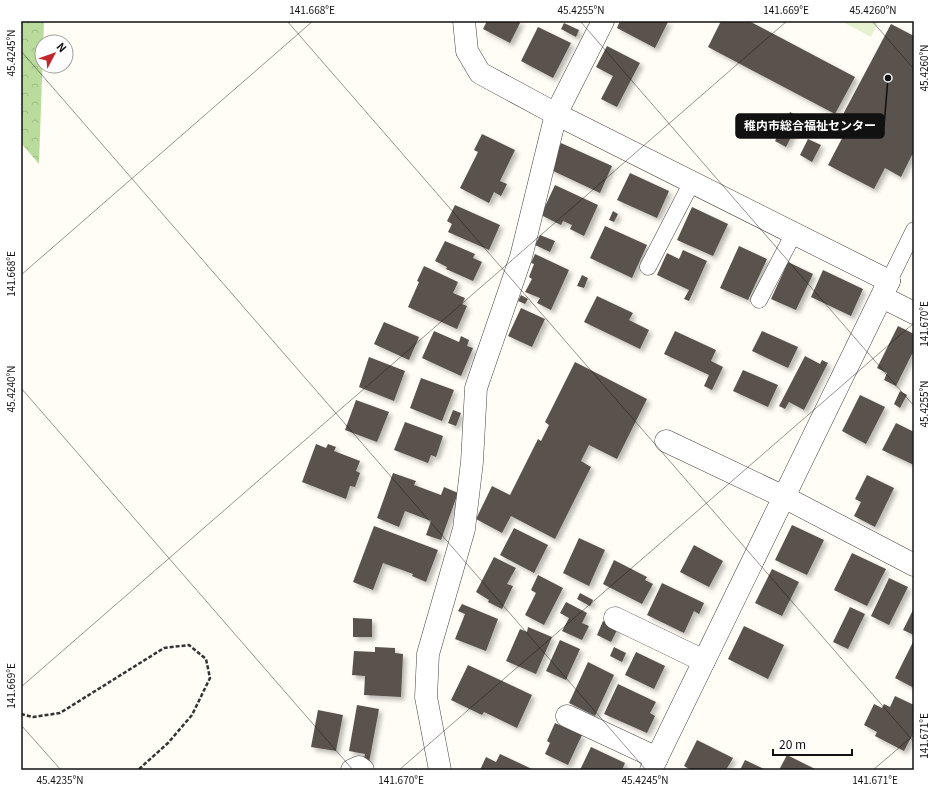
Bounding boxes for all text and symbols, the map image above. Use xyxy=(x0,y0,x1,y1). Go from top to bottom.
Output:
text: 141.668°E xyxy=(289,2,335,17)
text: 45.4255°N xyxy=(557,2,605,17)
text: 141.669°E xyxy=(763,2,809,17)
text: 45.4260°N xyxy=(849,2,897,17)
text: 45.4245°N xyxy=(3,29,18,77)
north arrow xyxy=(34,34,74,74)
text: N xyxy=(54,38,71,55)
text: 45.4260°N xyxy=(916,44,931,92)
callout: 稚内市総合福祉センター xyxy=(736,114,884,138)
text: 稚内市総合福祉センター xyxy=(744,116,876,133)
text: 141.668°E xyxy=(3,251,18,297)
text: 141.670°E xyxy=(916,301,931,347)
text: 45.4240°N xyxy=(3,365,18,413)
text: 45.4255°N xyxy=(916,380,931,428)
text: 141.669°E xyxy=(3,663,18,709)
text: 141.671°E xyxy=(916,713,931,759)
scale bar xyxy=(773,731,852,757)
text: 20 m xyxy=(779,735,806,752)
text: 45.4235°N xyxy=(36,772,84,787)
text: 141.670°E xyxy=(378,772,424,787)
text: 45.4245°N xyxy=(621,772,669,787)
text: 141.671°E xyxy=(852,772,898,787)

